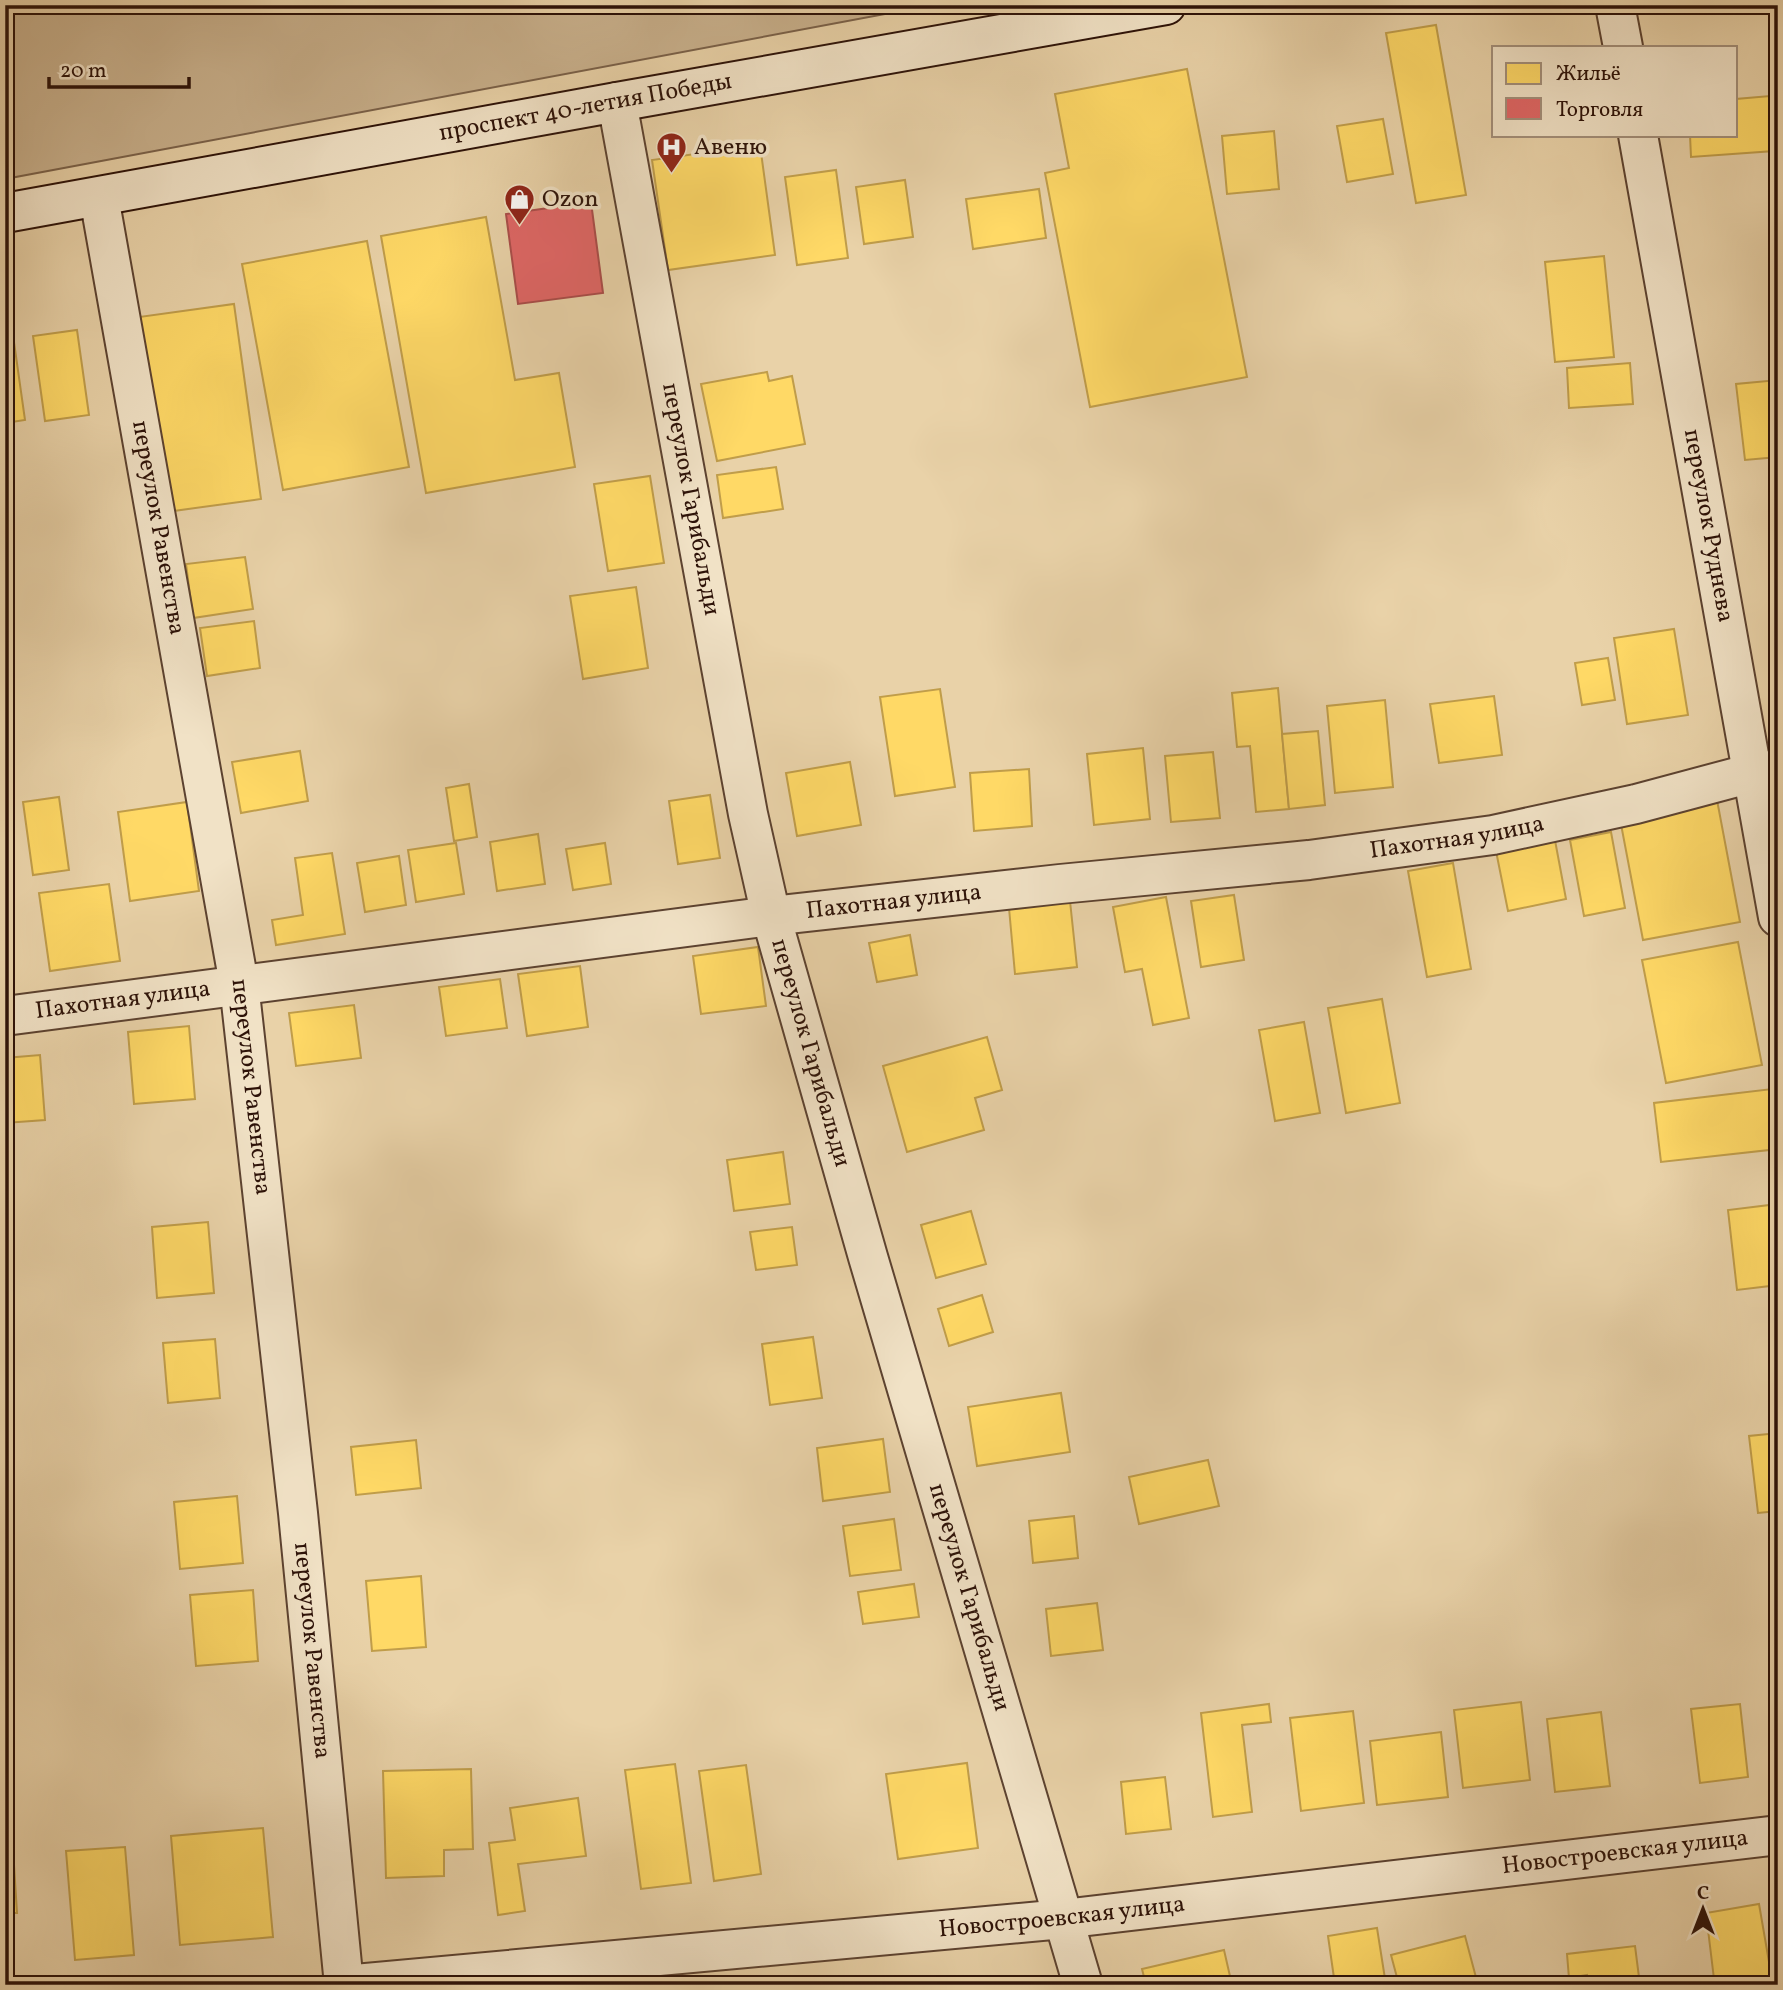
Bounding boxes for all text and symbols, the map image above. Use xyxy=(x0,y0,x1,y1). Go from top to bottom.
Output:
scale bar xyxy=(49,46,189,90)
legend xyxy=(1492,46,1738,136)
text: 20 m xyxy=(60,57,106,86)
text: Жильё xyxy=(1556,60,1621,89)
street label: проспект 40-летия Победы xyxy=(436,65,735,151)
text: Торговля xyxy=(1556,96,1643,125)
hospital icon: Авеню xyxy=(654,131,688,175)
place label: Авеню xyxy=(694,131,767,165)
shop icon: Ozon xyxy=(502,183,536,227)
place label: Ozon xyxy=(542,183,599,217)
street label: переулок Гарибальди xyxy=(652,380,728,618)
street label: переулок Равенства xyxy=(122,418,194,638)
street label: переулок Руднева xyxy=(1674,426,1742,625)
street label: Пахотная улица xyxy=(1368,807,1547,869)
street label: Пахотная улица xyxy=(804,876,983,929)
street label: переулок Гарибальди xyxy=(761,935,859,1171)
street label: Пахотная улица xyxy=(33,972,213,1029)
street label: переулок Равенства xyxy=(222,977,279,1197)
street label: переулок Гарибальди xyxy=(919,1480,1018,1715)
street label: переулок Равенства xyxy=(284,1541,339,1760)
street label: Новостроевская улица xyxy=(1500,1822,1750,1884)
north arrow xyxy=(1668,1874,1738,1944)
text: С xyxy=(1697,1881,1709,1907)
street label: Новостроевская улица xyxy=(937,1888,1187,1947)

